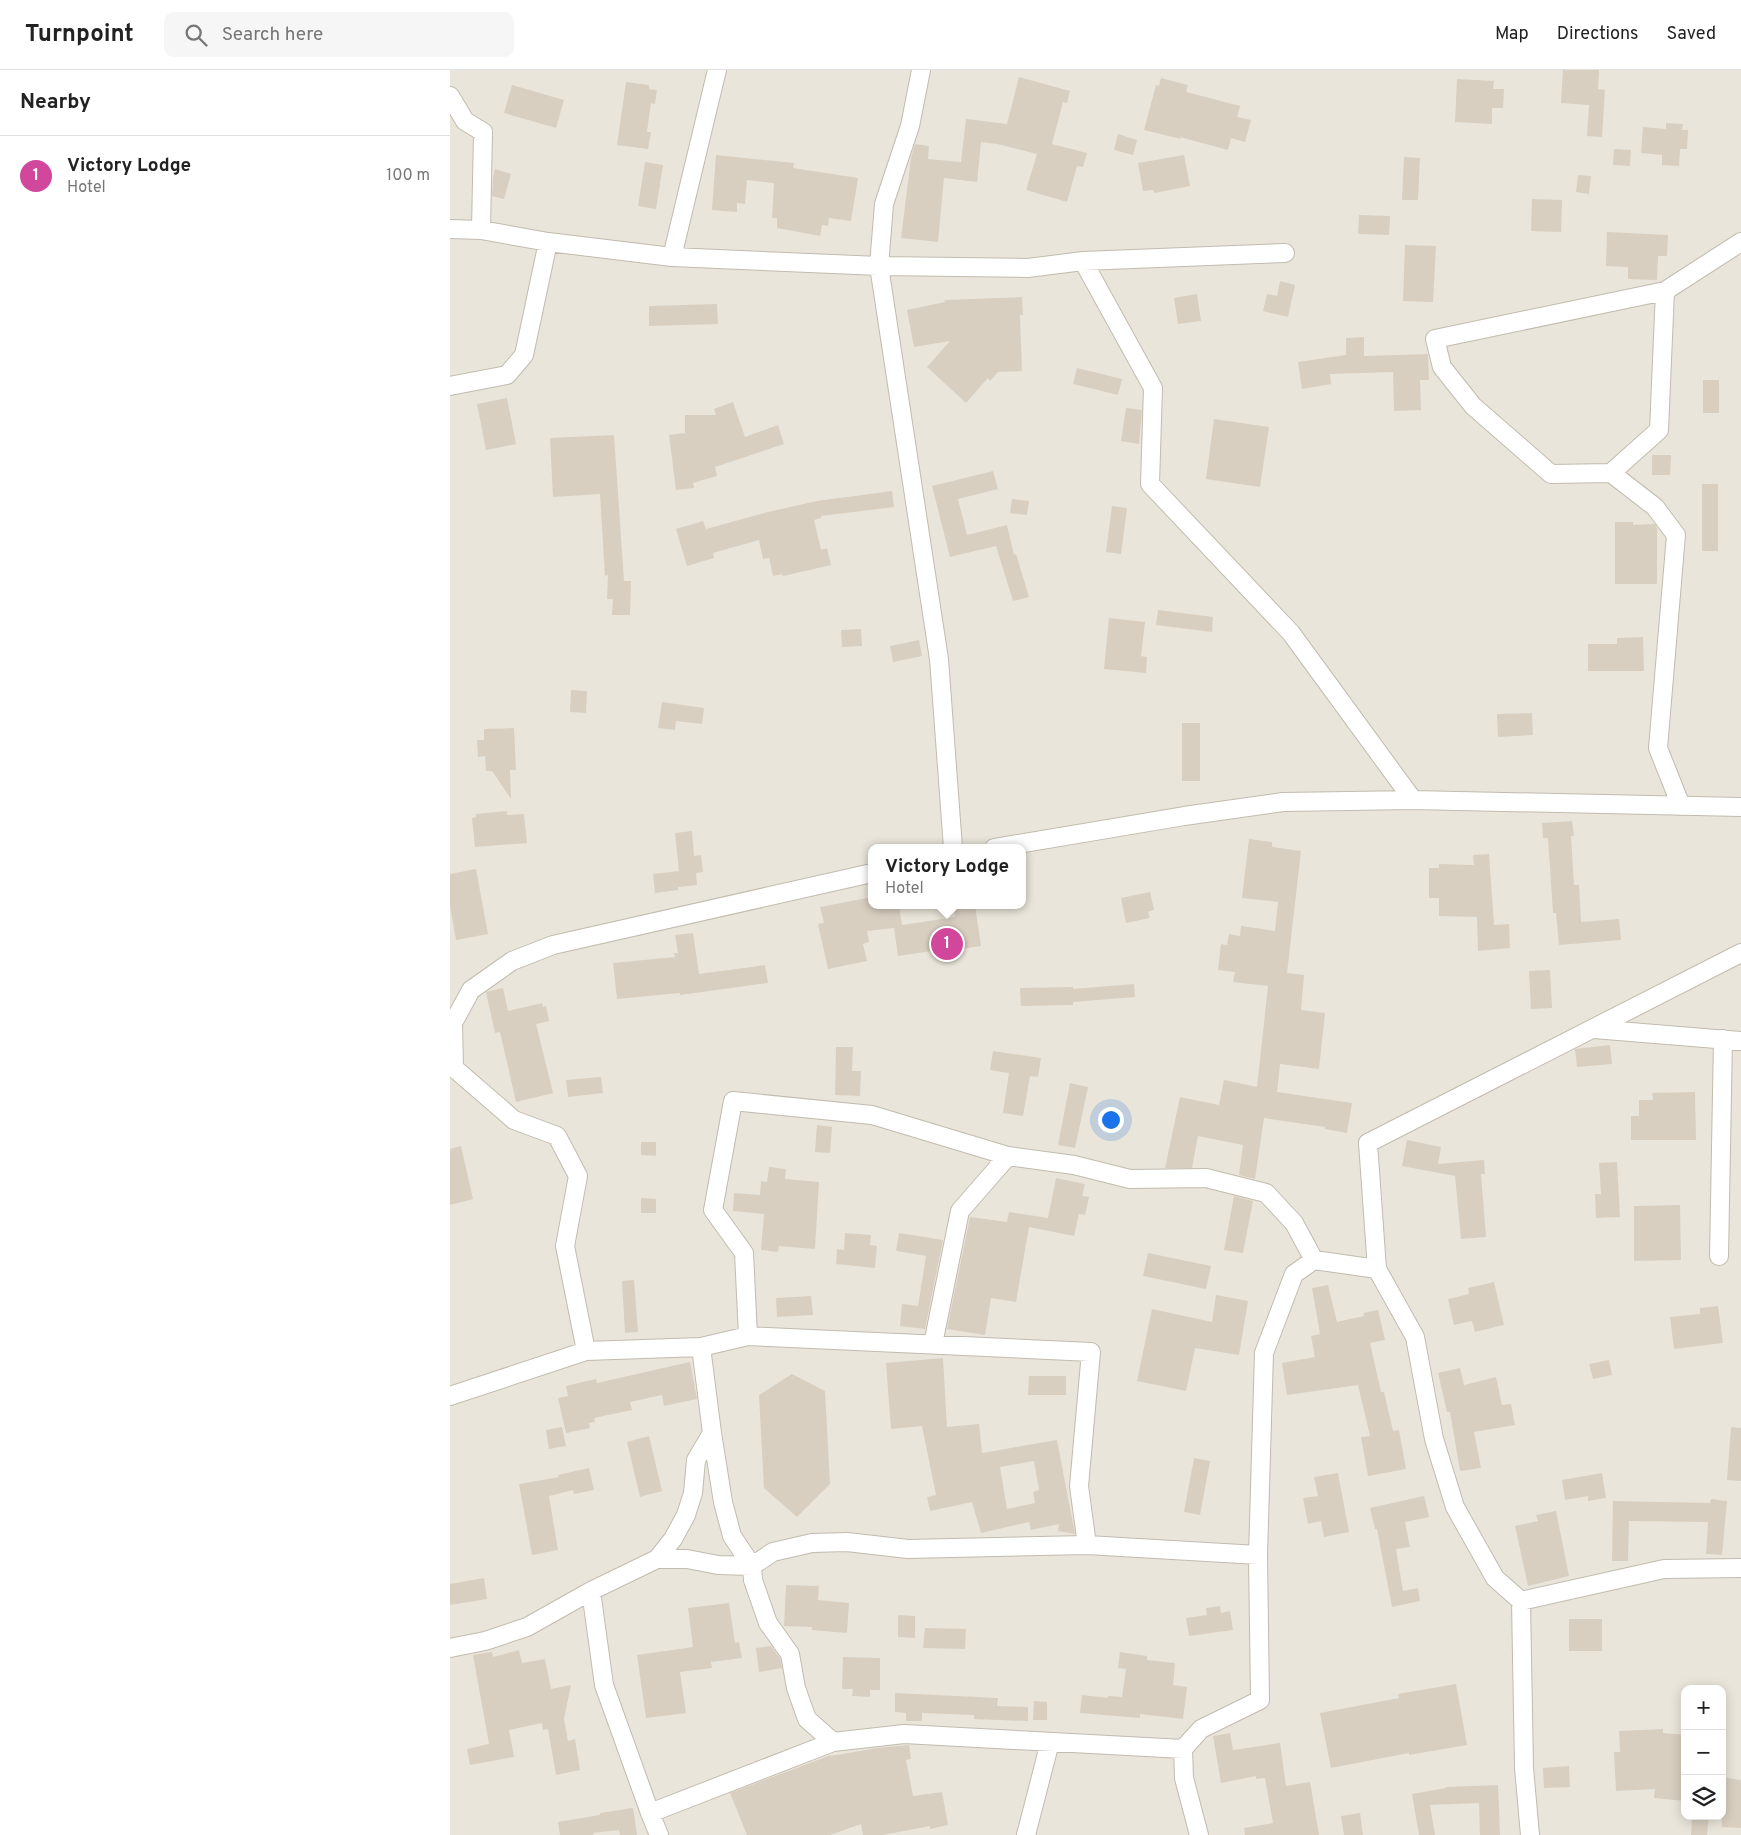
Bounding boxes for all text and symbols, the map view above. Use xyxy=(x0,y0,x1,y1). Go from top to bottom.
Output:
search box xyxy=(164,12,514,57)
text: Turnpoint xyxy=(25,20,134,50)
icon: search xyxy=(182,21,210,49)
text: Search here xyxy=(222,23,323,47)
text: Map xyxy=(1495,23,1529,46)
text: Directions xyxy=(1557,23,1639,46)
text: Saved xyxy=(1667,23,1716,46)
text: Nearby xyxy=(20,89,91,116)
text: Victory Lodge xyxy=(67,154,191,178)
text: 1 xyxy=(33,166,39,186)
text: 100 m xyxy=(386,166,430,186)
text: Hotel xyxy=(67,178,106,198)
popup xyxy=(868,844,1026,909)
text: Victory Lodge xyxy=(885,855,1009,879)
text: Hotel xyxy=(885,879,924,899)
pin: 1 xyxy=(931,925,963,963)
your location xyxy=(1098,1107,1124,1133)
map controls xyxy=(1681,1685,1726,1820)
button: + xyxy=(1681,1685,1726,1730)
button: − xyxy=(1681,1730,1726,1775)
button: layers xyxy=(1681,1775,1726,1820)

